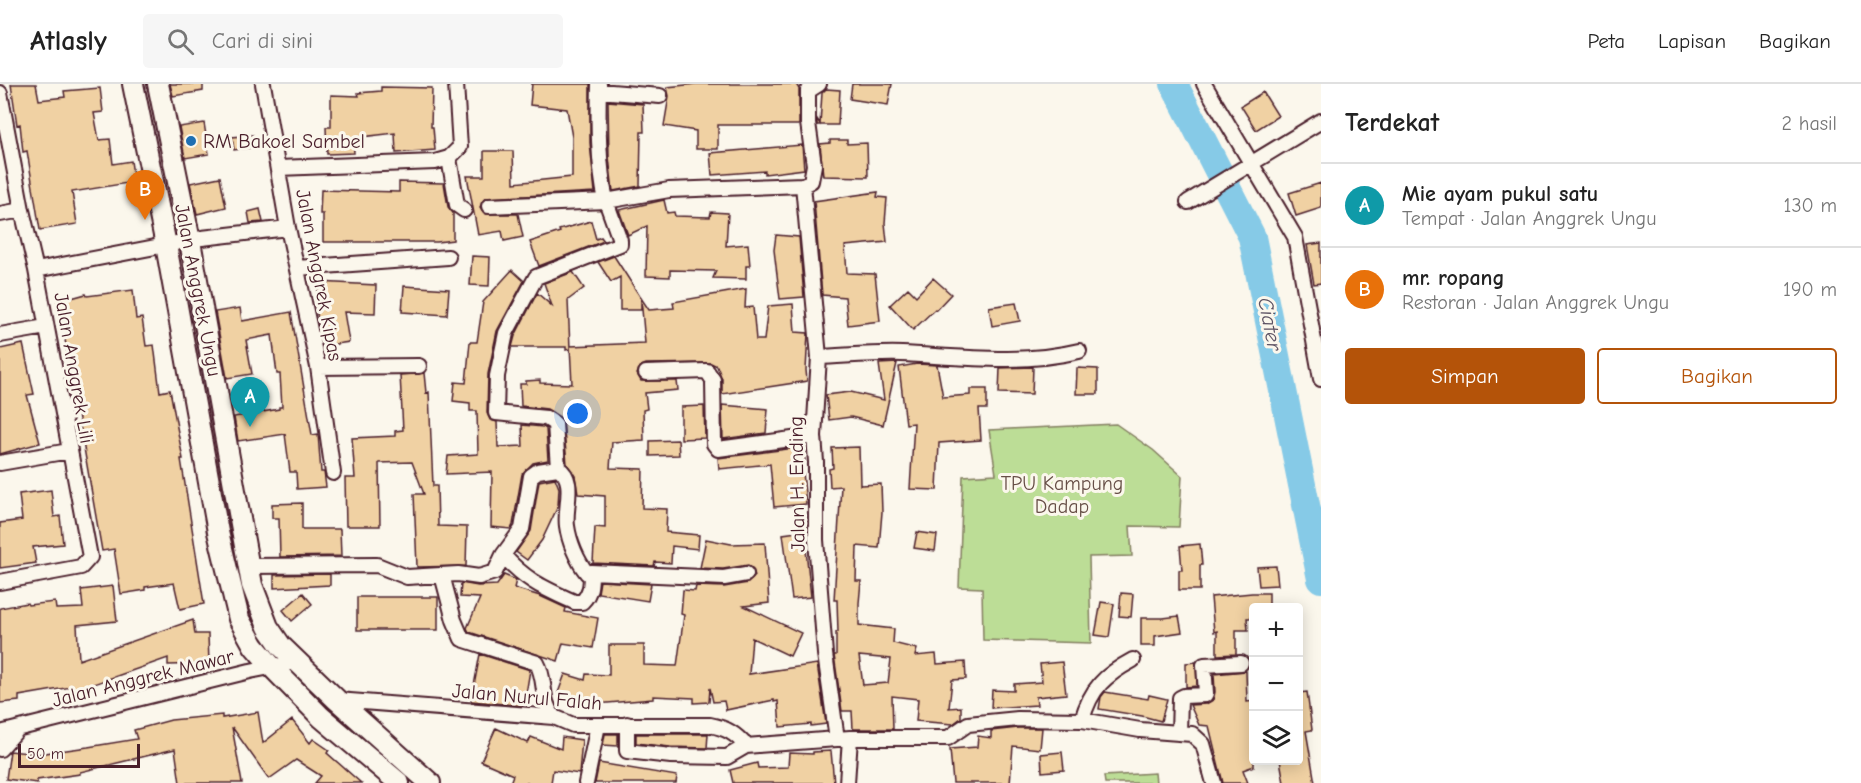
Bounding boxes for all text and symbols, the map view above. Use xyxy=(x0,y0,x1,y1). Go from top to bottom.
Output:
search box xyxy=(143,14,563,68)
text: Atlasly xyxy=(30,25,107,57)
icon: search xyxy=(164,25,197,58)
text: Cari di sini xyxy=(212,28,313,54)
text: Peta xyxy=(1587,29,1625,53)
text: Lapisan xyxy=(1658,29,1726,53)
text: Bagikan xyxy=(1759,29,1831,53)
text: Terdekat xyxy=(1345,108,1439,138)
text: 2 hasil xyxy=(1782,112,1837,135)
place label: RM Bakoel Sambel xyxy=(203,130,365,153)
marker: RM Bakoel Sambel xyxy=(184,134,198,148)
pin: B xyxy=(126,170,164,220)
text: Mie ayam pukul satu xyxy=(1402,181,1598,207)
street label: Jalan Anggrek Kipas xyxy=(291,187,347,363)
text: A xyxy=(1359,194,1370,217)
text: 130 m xyxy=(1784,194,1837,217)
street label: Jalan Anggrek Ungu xyxy=(170,202,226,378)
text: Tempat · Jalan Anggrek Ungu xyxy=(1402,207,1656,230)
text: mr. ropang xyxy=(1402,265,1505,291)
text: B xyxy=(1358,278,1371,301)
text: 190 m xyxy=(1783,278,1837,301)
street label: Jalan Anggrek Lili xyxy=(49,291,99,445)
text: Restoran · Jalan Anggrek Ungu xyxy=(1402,291,1669,314)
water label: Ciater xyxy=(1253,295,1287,354)
button: Simpan xyxy=(1345,348,1585,404)
button: Bagikan xyxy=(1597,348,1837,404)
pin: A xyxy=(230,378,270,427)
your location xyxy=(563,399,592,428)
street label: Jalan H. Ending xyxy=(784,416,810,552)
park label: TPU Kampung Dadap xyxy=(1001,472,1123,518)
map controls xyxy=(1249,603,1303,765)
button: + xyxy=(1249,603,1303,657)
street label: Jalan Anggrek Mawar xyxy=(50,644,236,712)
button: − xyxy=(1249,657,1303,711)
street label: Jalan Nurul Falah xyxy=(451,679,603,715)
button: layers xyxy=(1249,711,1303,765)
scale bar xyxy=(18,741,140,768)
text: 50 m xyxy=(27,745,64,763)

